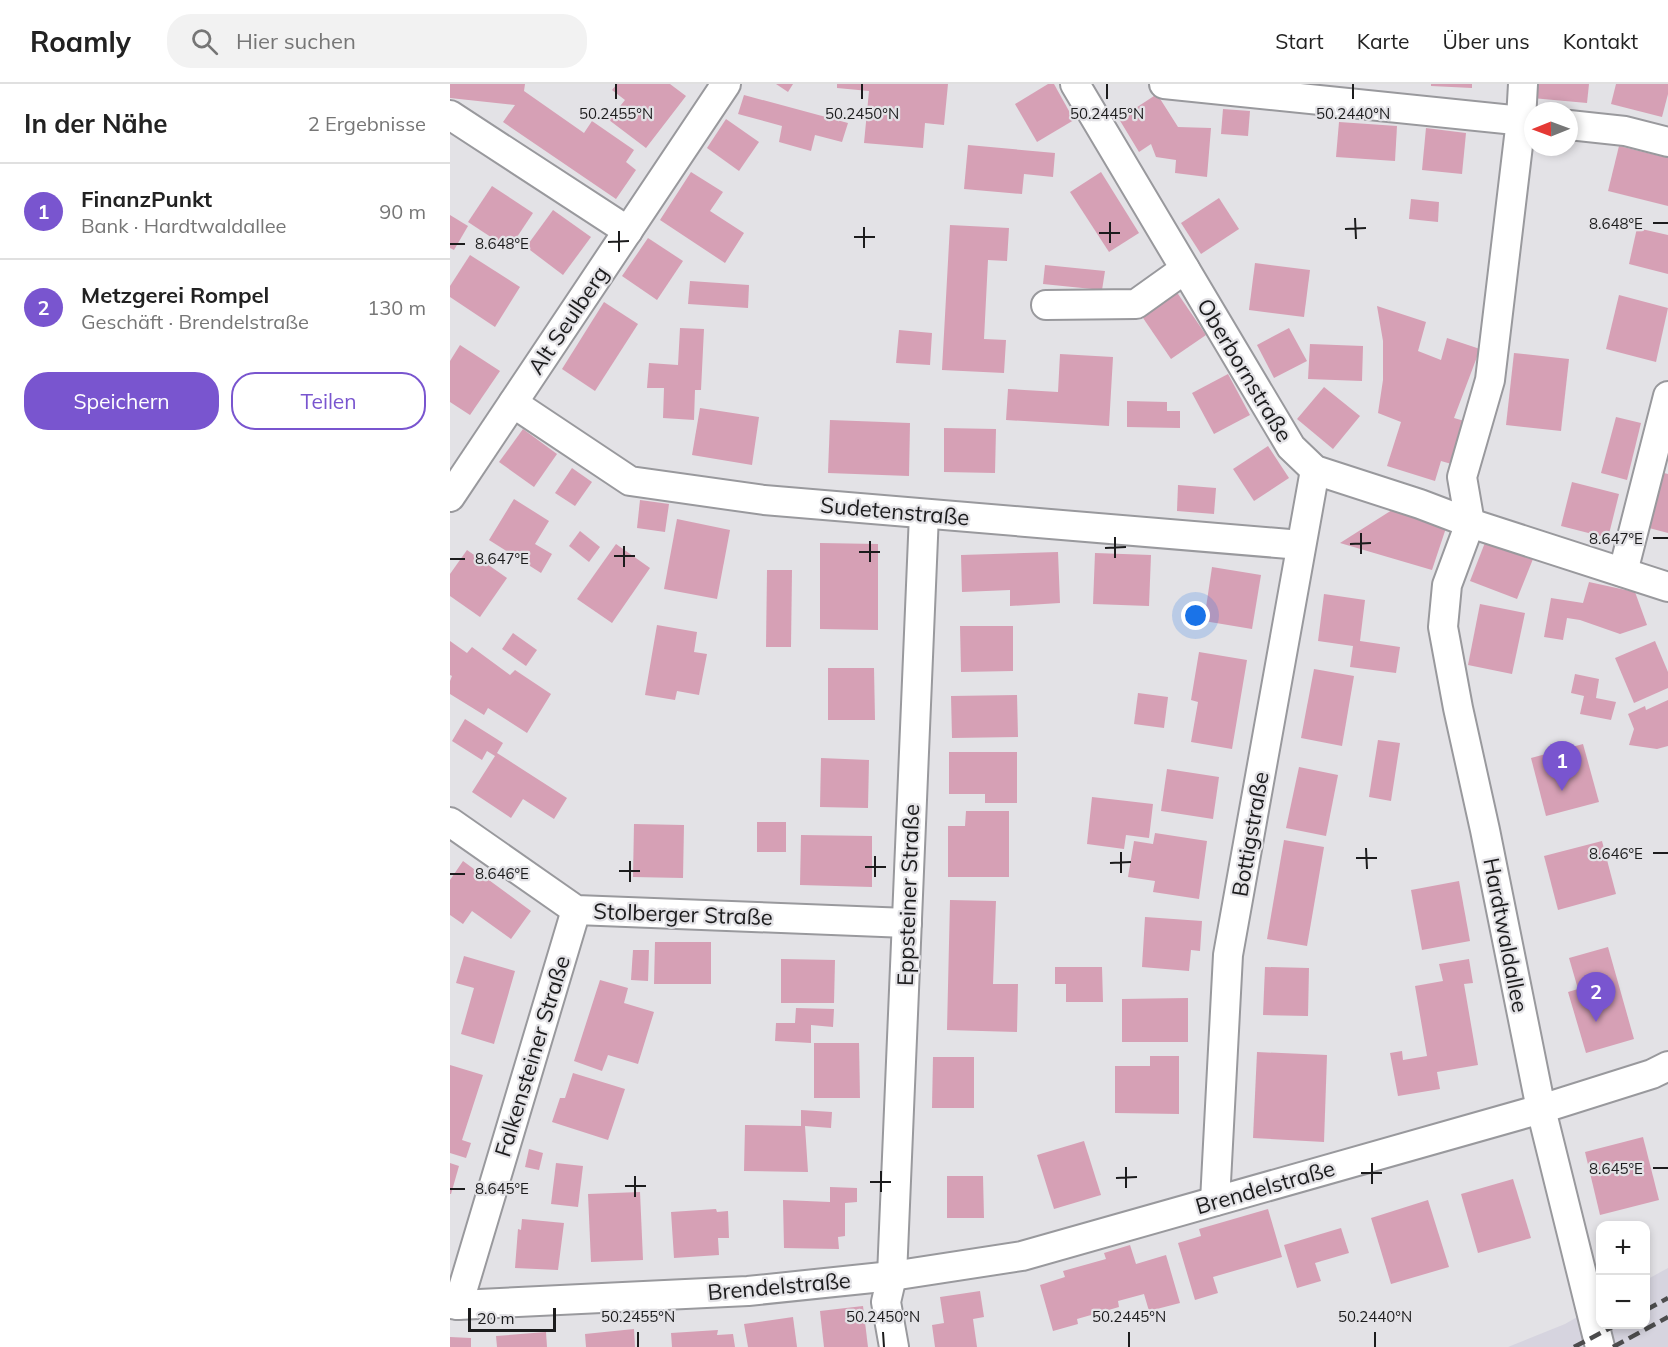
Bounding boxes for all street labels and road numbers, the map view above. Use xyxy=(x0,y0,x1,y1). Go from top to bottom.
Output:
street label: Alt Seulberg xyxy=(522,260,614,380)
street label: Oberbornstraße xyxy=(1191,293,1299,447)
street label: Sudetenstraße xyxy=(819,491,971,531)
street label: Bottigstraße xyxy=(1225,769,1275,899)
street label: Eppsteiner Straße xyxy=(891,804,925,986)
street label: Hardtwaldallee xyxy=(1477,855,1535,1015)
street label: Stolberger Straße xyxy=(593,897,773,931)
street label: Falkensteiner Straße xyxy=(488,952,576,1160)
street label: Brendelstraße xyxy=(1192,1154,1338,1220)
street label: Brendelstraße xyxy=(706,1266,852,1306)

